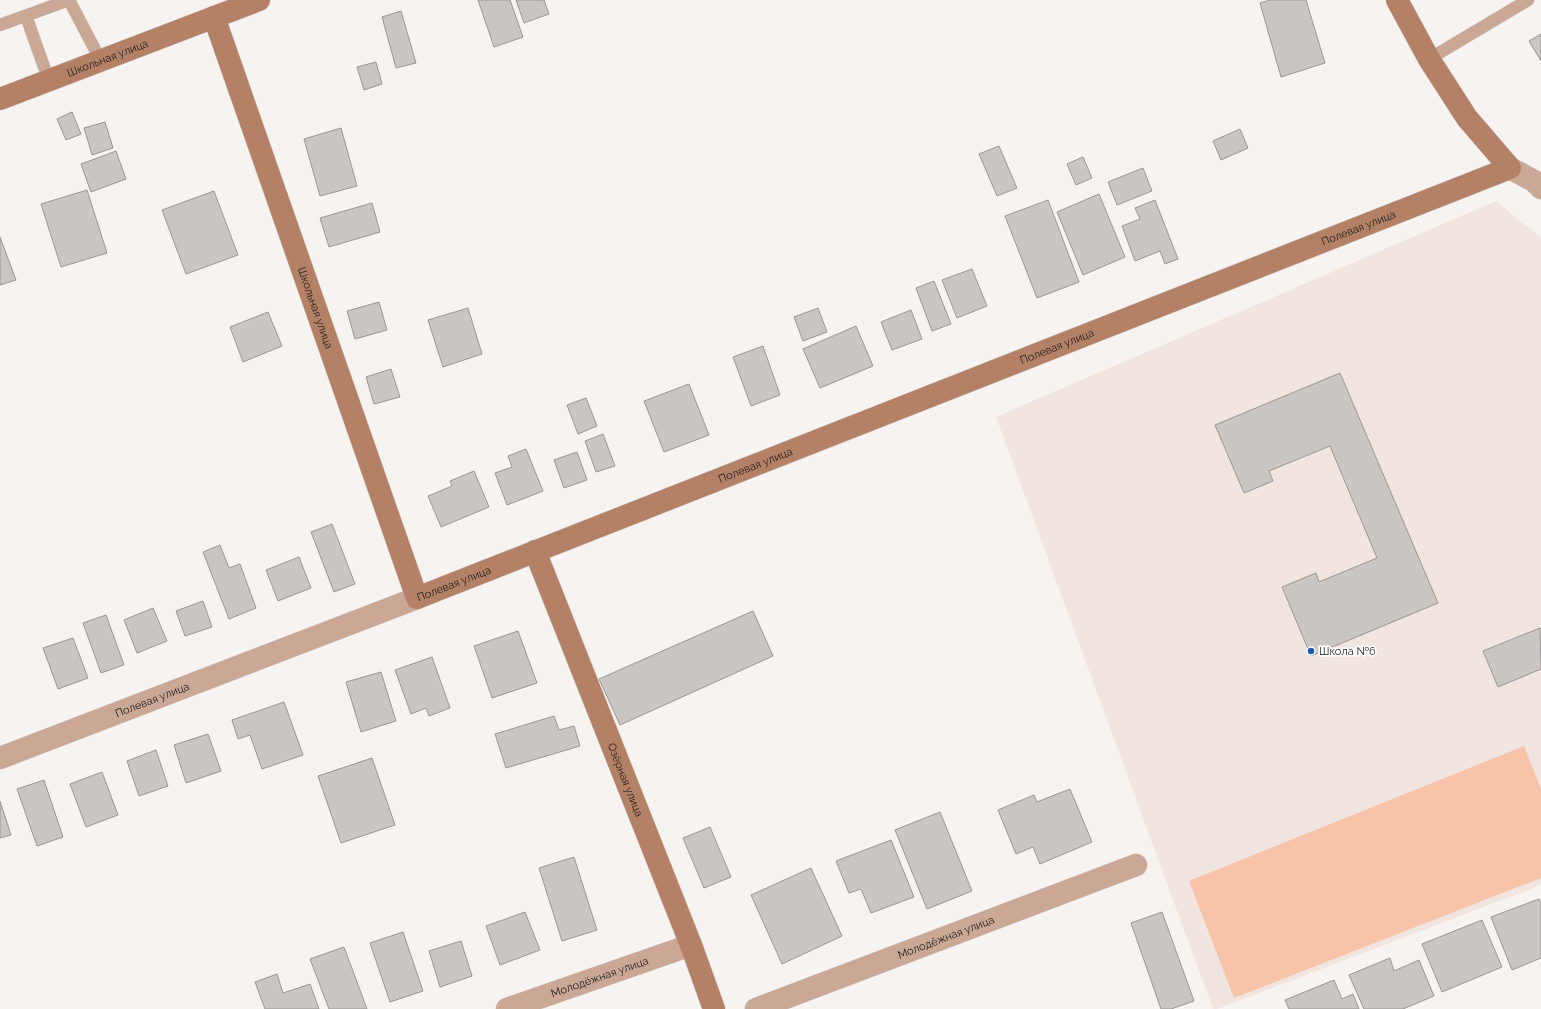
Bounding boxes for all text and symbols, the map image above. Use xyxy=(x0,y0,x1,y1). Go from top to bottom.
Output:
street label: Школьная улица xyxy=(65,37,150,80)
street label: Полевая улица xyxy=(1320,208,1397,249)
street label: Школьная улица xyxy=(295,265,335,351)
street label: Полевая улица xyxy=(1018,326,1096,367)
street label: Полевая улица xyxy=(717,445,794,486)
street label: Полевая улица xyxy=(415,564,493,604)
place label: Школа №6 xyxy=(1319,645,1376,658)
marker: Школа №6 xyxy=(1306,646,1316,656)
street label: Полевая улица xyxy=(113,680,191,720)
street label: Озёрная улица xyxy=(605,741,646,819)
street label: Молодёжная улица xyxy=(896,913,996,962)
street label: Молодёжная улица xyxy=(549,954,650,1000)

